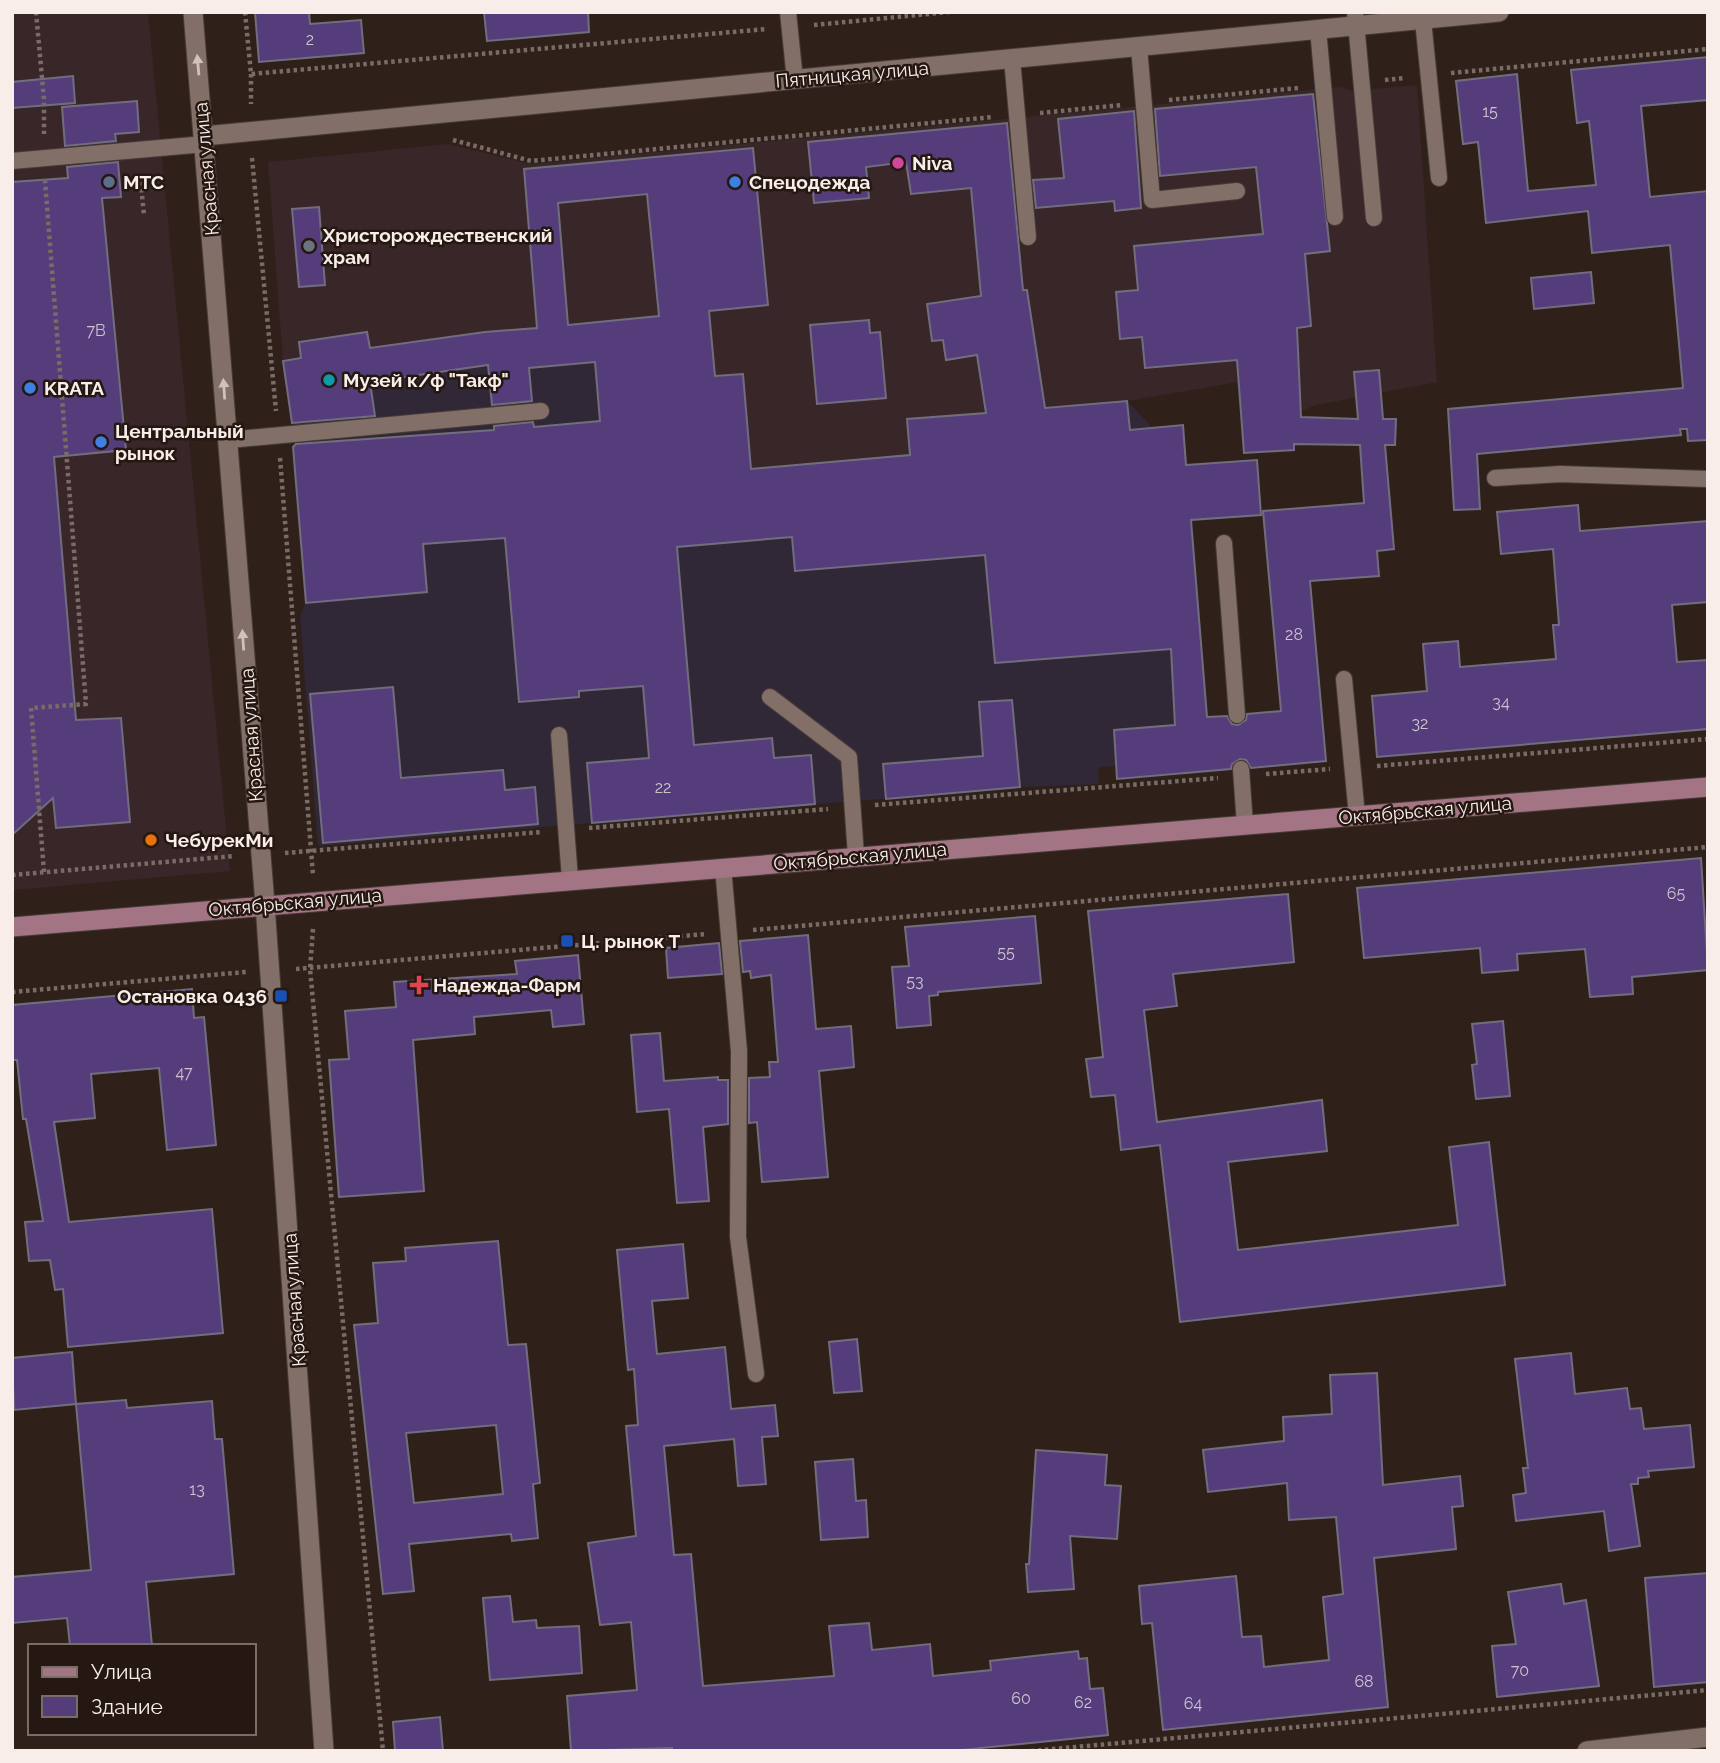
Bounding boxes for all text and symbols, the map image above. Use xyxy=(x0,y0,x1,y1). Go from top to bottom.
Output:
house number: 2 xyxy=(306,30,314,49)
one-way arrow xyxy=(192,54,203,76)
street label: Пятницкая улица xyxy=(774,56,930,92)
street label: Красная улица xyxy=(189,101,223,237)
house number: 15 xyxy=(1482,102,1498,121)
place label: Niva xyxy=(912,152,953,174)
marker: Niva xyxy=(890,155,906,171)
place label: МТС xyxy=(123,171,164,193)
place label: Спецодежда xyxy=(749,171,870,193)
marker: МТС xyxy=(101,174,117,190)
marker: Спецодежда xyxy=(727,174,743,190)
place label: Христорождественский храм xyxy=(322,224,552,268)
marker: Христорождественский храм xyxy=(301,238,317,254)
house number: 7В xyxy=(86,321,106,340)
place label: Музей к/ф "Такф" xyxy=(343,369,509,391)
marker: Музей к/ф "Такф" xyxy=(321,372,337,388)
place label: KRATA xyxy=(44,377,104,399)
one-way arrow xyxy=(218,378,229,400)
marker: KRATA xyxy=(22,380,38,396)
place label: Центральный рынок xyxy=(115,420,244,464)
marker: Центральный рынок xyxy=(93,434,109,450)
house number: 28 xyxy=(1285,625,1303,644)
one-way arrow xyxy=(237,629,248,651)
street label: Красная улица xyxy=(235,667,267,803)
house number: 34 xyxy=(1492,693,1510,712)
house number: 32 xyxy=(1412,714,1428,733)
house number: 22 xyxy=(655,778,671,797)
street label: Октябрьская улица xyxy=(1337,791,1513,829)
place label: ЧебурекМи xyxy=(165,829,273,851)
marker: ЧебурекМи xyxy=(143,832,159,848)
street label: Октябрьская улица xyxy=(772,837,948,875)
street label: Октябрьская улица xyxy=(207,883,383,921)
house number: 65 xyxy=(1667,884,1685,903)
place label: Ц. рынок Т xyxy=(581,930,680,952)
marker: Ц. рынок Т xyxy=(559,933,575,949)
house number: 55 xyxy=(997,943,1015,962)
house number: 53 xyxy=(906,972,924,991)
place label: Надежда-Фарм xyxy=(433,974,581,996)
marker: Надежда-Фарм xyxy=(411,977,427,993)
place label: Остановка 0436 xyxy=(117,985,267,1007)
marker: Остановка 0436 xyxy=(273,988,289,1004)
house number: 47 xyxy=(175,1063,193,1082)
street label: Красная улица xyxy=(278,1232,310,1368)
house number: 13 xyxy=(189,1480,205,1499)
legend xyxy=(28,1644,256,1735)
text: Улица xyxy=(91,1659,152,1684)
house number: 70 xyxy=(1511,1661,1529,1680)
house number: 68 xyxy=(1354,1672,1374,1691)
house number: 60 xyxy=(1011,1689,1031,1708)
house number: 62 xyxy=(1074,1693,1092,1712)
text: Здание xyxy=(91,1694,163,1719)
house number: 64 xyxy=(1184,1694,1202,1713)

